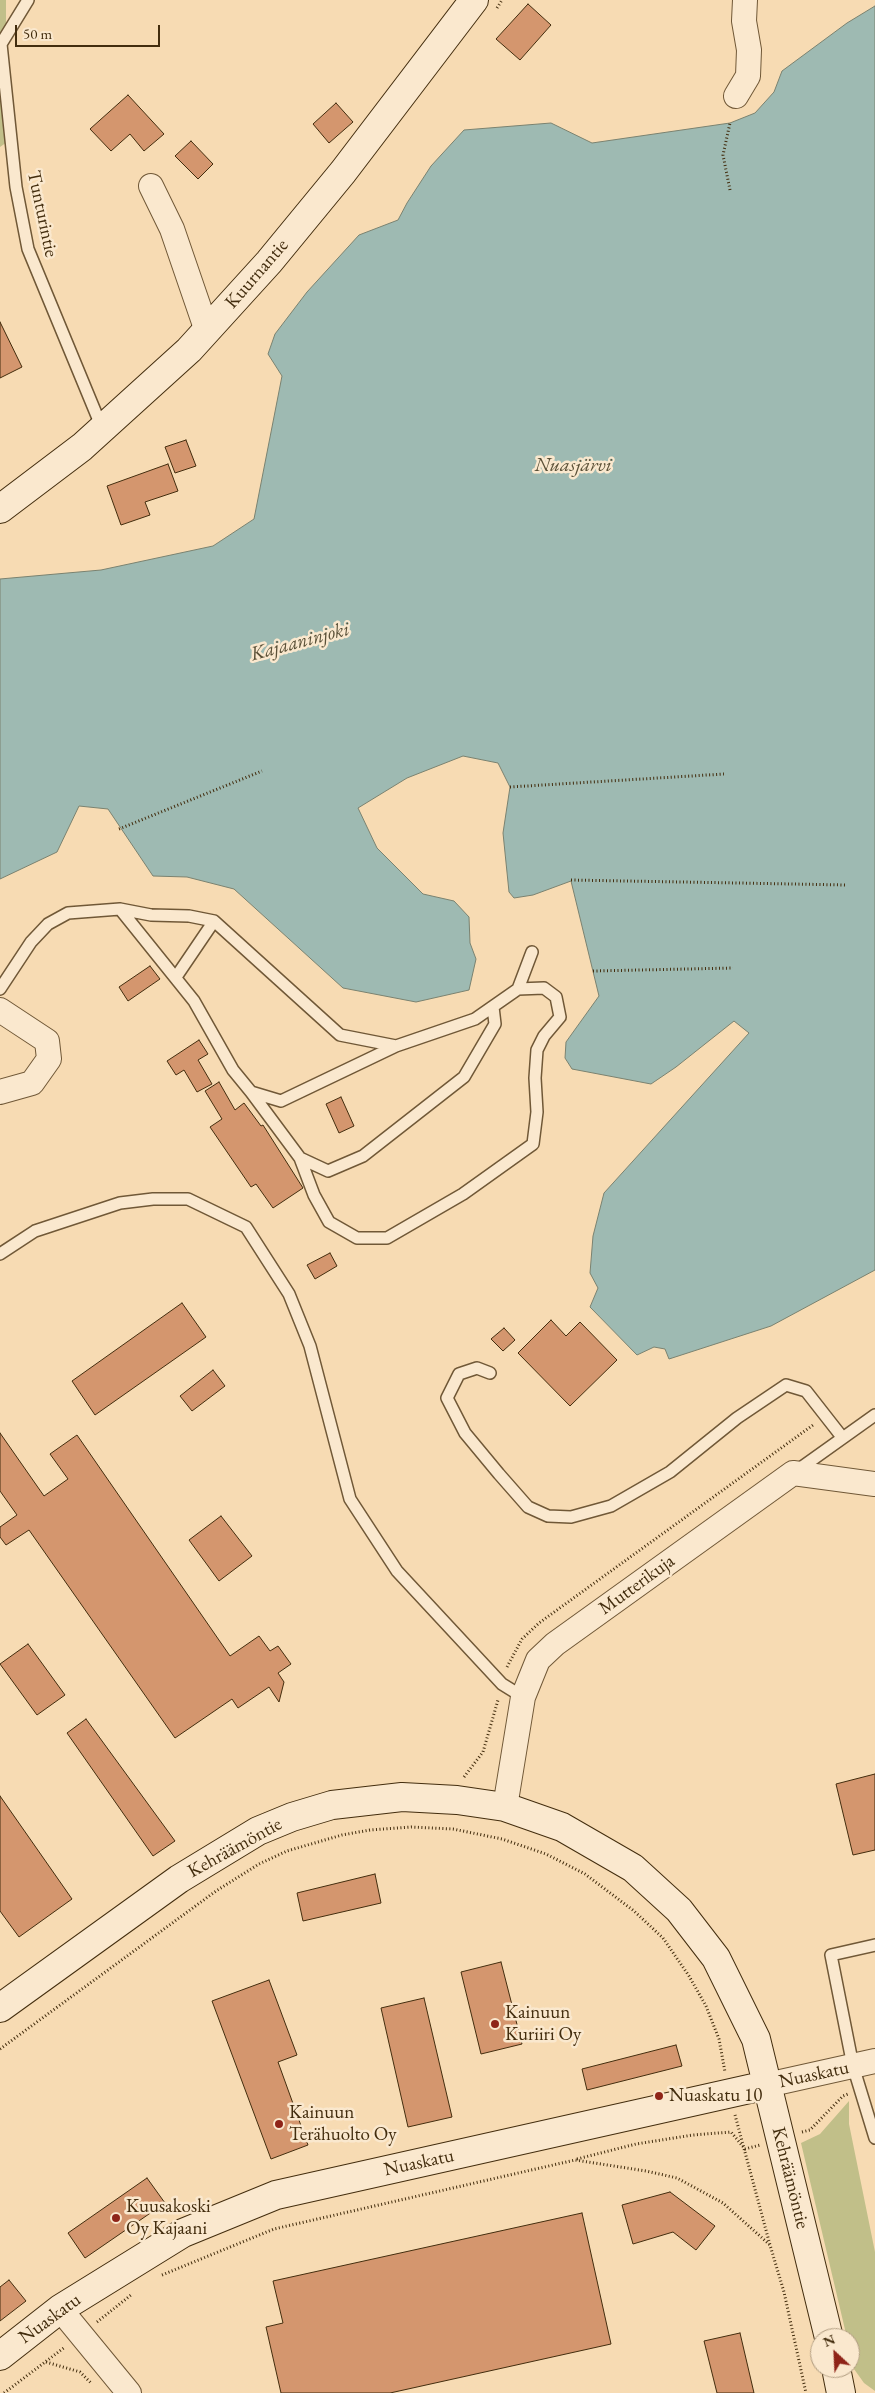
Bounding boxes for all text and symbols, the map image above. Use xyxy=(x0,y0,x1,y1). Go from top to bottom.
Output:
scale bar xyxy=(18,15,162,47)
text: 50 m xyxy=(23,24,52,43)
street label: Tunturintie xyxy=(22,169,62,259)
street label: Kuurnantie xyxy=(221,234,293,314)
water label: Nuasjärvi xyxy=(534,454,612,478)
water label: Kajaaninjoki xyxy=(248,617,352,667)
street label: Mutterikuja xyxy=(595,1550,679,1620)
street label: Kehräämöntie xyxy=(184,1813,286,1883)
place label: Kainuun Kuriiri Oy xyxy=(505,2002,581,2046)
marker: Kainuun Kuriiri Oy xyxy=(489,2018,501,2030)
street label: Nuaskatu xyxy=(777,2056,851,2094)
place label: Nuaskatu 10 xyxy=(669,2085,762,2107)
marker: Nuaskatu 10 xyxy=(653,2090,665,2102)
place label: Kainuun Terähuolto Oy xyxy=(289,2102,397,2146)
marker: Kainuun Terähuolto Oy xyxy=(273,2118,285,2130)
street label: Kehräämöntie xyxy=(766,2125,814,2231)
street label: Nuaskatu xyxy=(382,2144,456,2182)
place label: Kuusakoski Oy Kajaani xyxy=(126,2196,211,2240)
marker: Kuusakoski Oy Kajaani xyxy=(110,2212,122,2224)
street label: Nuaskatu xyxy=(14,2289,86,2349)
north arrow xyxy=(810,2328,860,2378)
text: N xyxy=(820,2330,838,2351)

